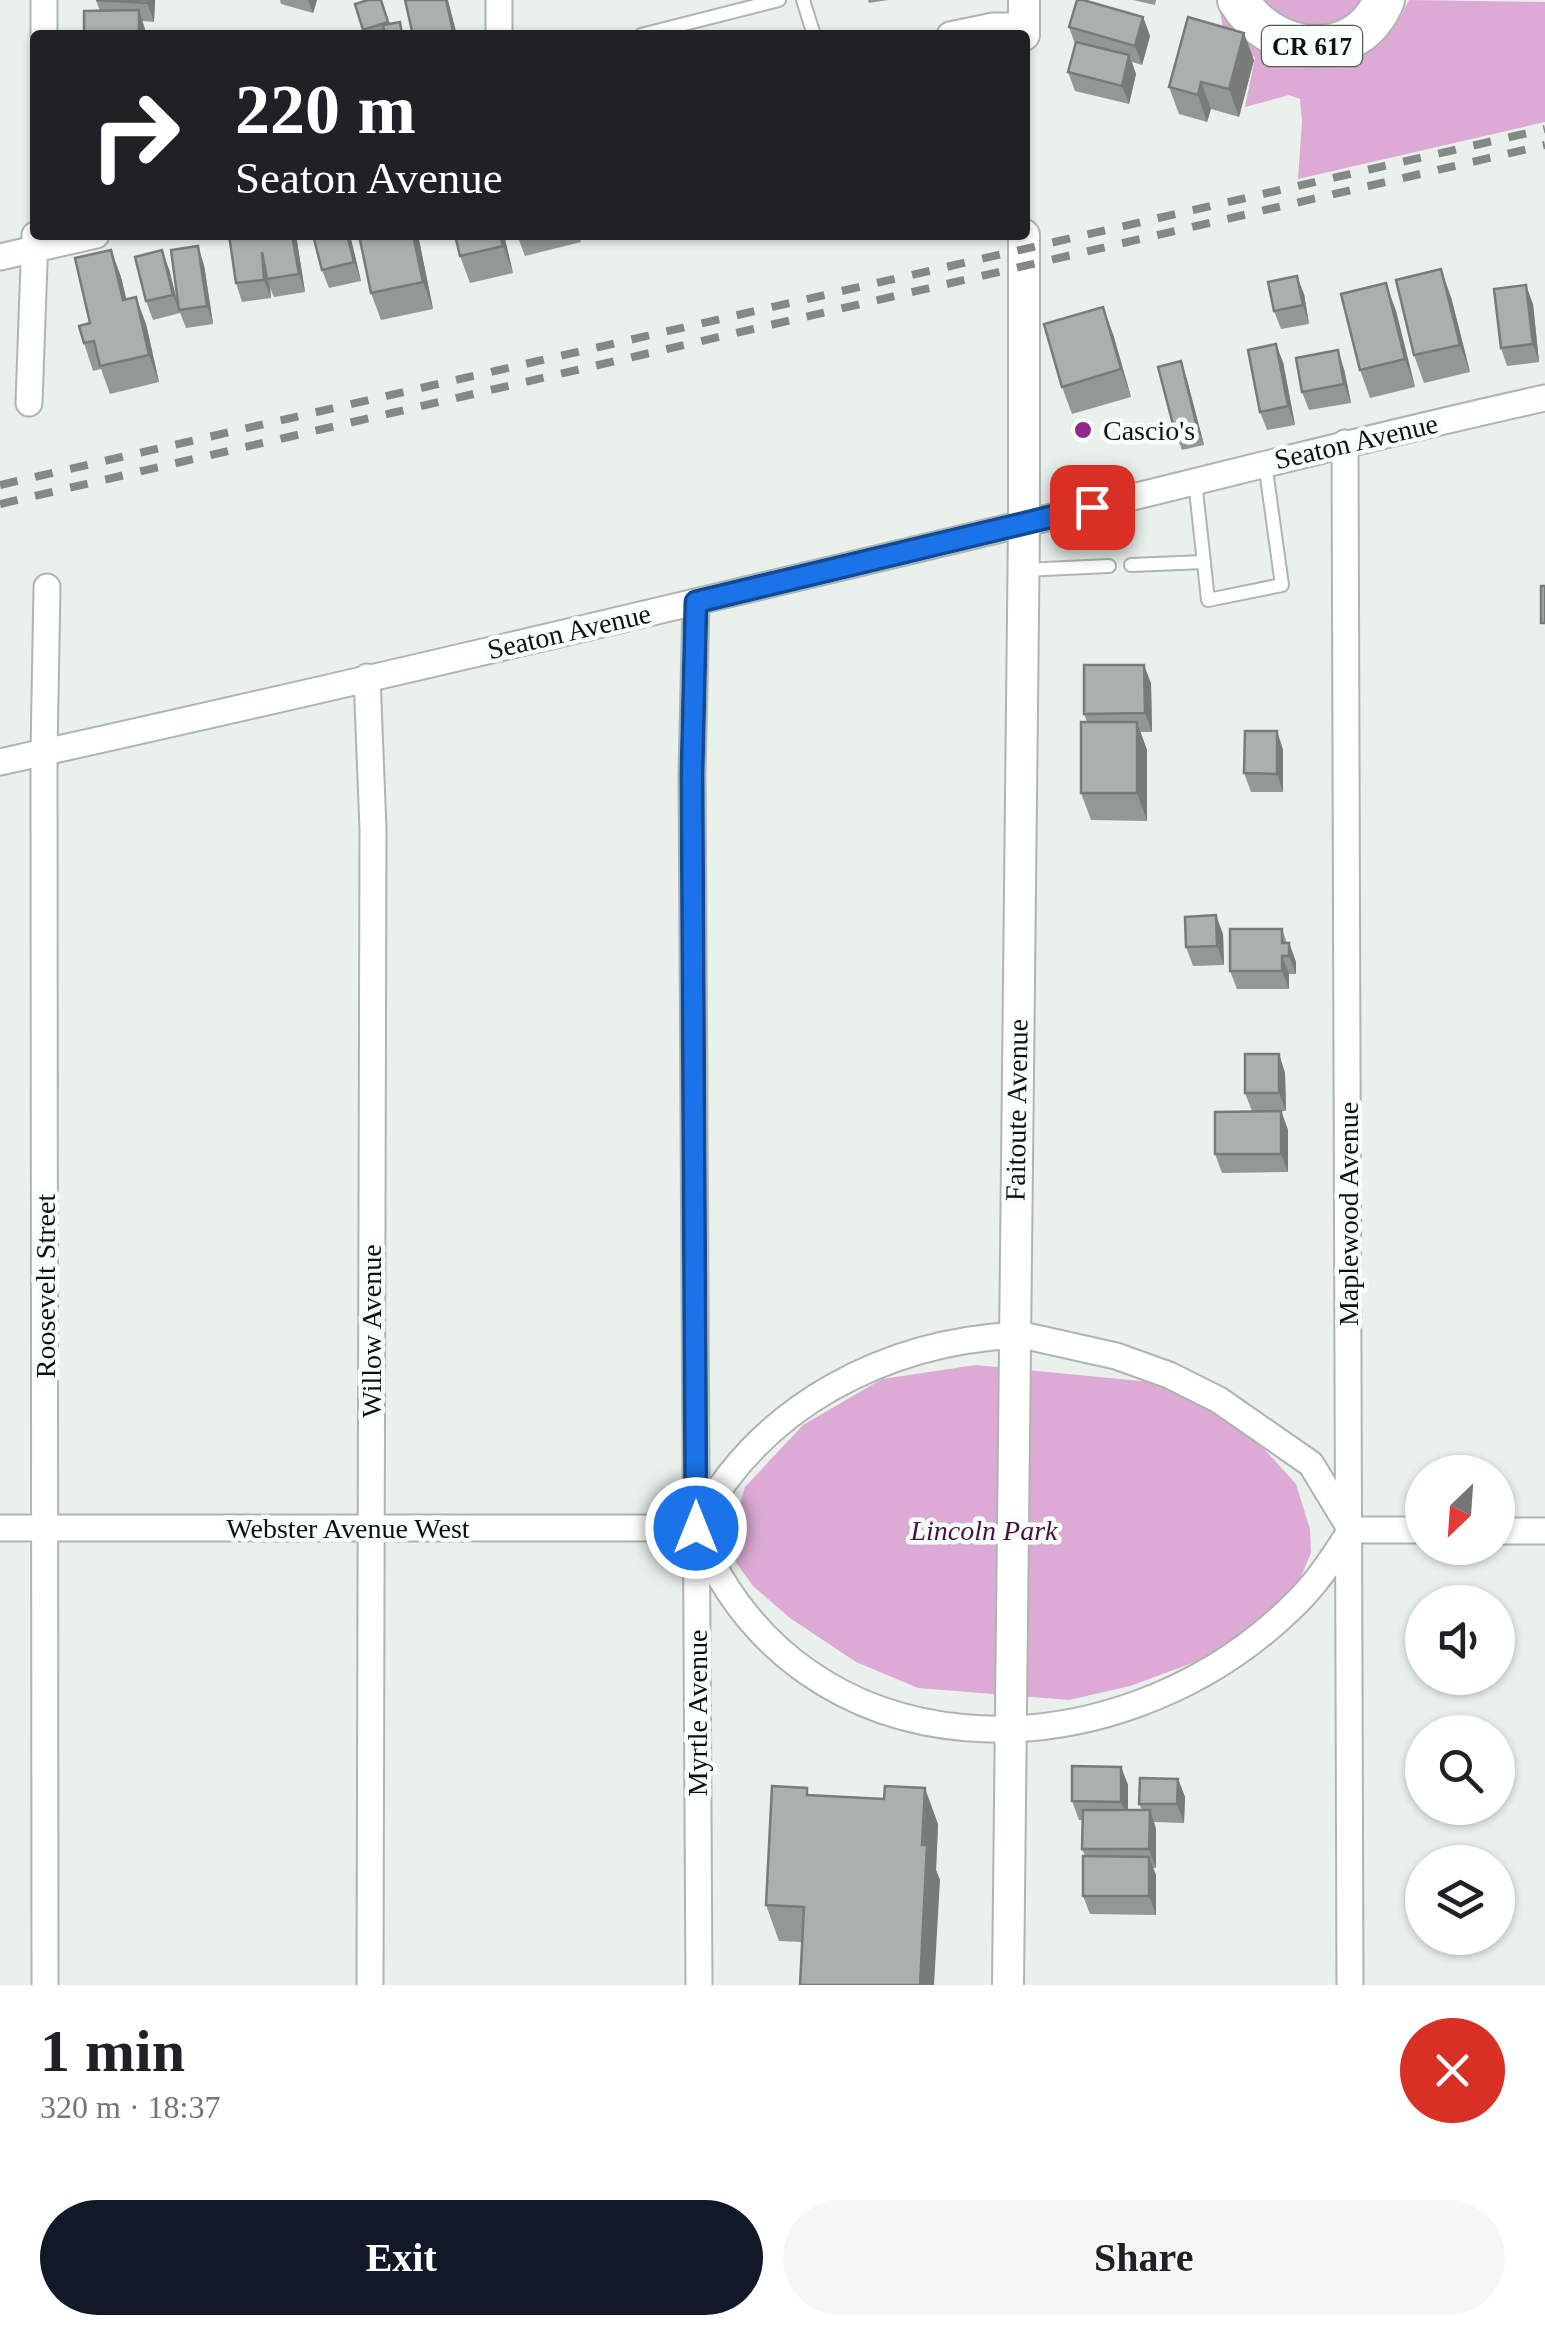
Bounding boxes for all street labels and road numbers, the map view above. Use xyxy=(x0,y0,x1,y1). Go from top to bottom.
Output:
road number: CR 617 xyxy=(1262,26,1362,66)
street label: Seaton Avenue xyxy=(1271,408,1441,475)
street label: Seaton Avenue xyxy=(484,598,654,665)
street label: Faitoute Avenue xyxy=(999,1019,1034,1201)
street label: Maplewood Avenue xyxy=(1333,1102,1364,1326)
street label: Roosevelt Street xyxy=(30,1194,61,1378)
street label: Willow Avenue xyxy=(356,1244,387,1418)
street label: Webster Avenue West xyxy=(226,1513,470,1544)
street label: Myrtle Avenue xyxy=(682,1630,713,1796)

